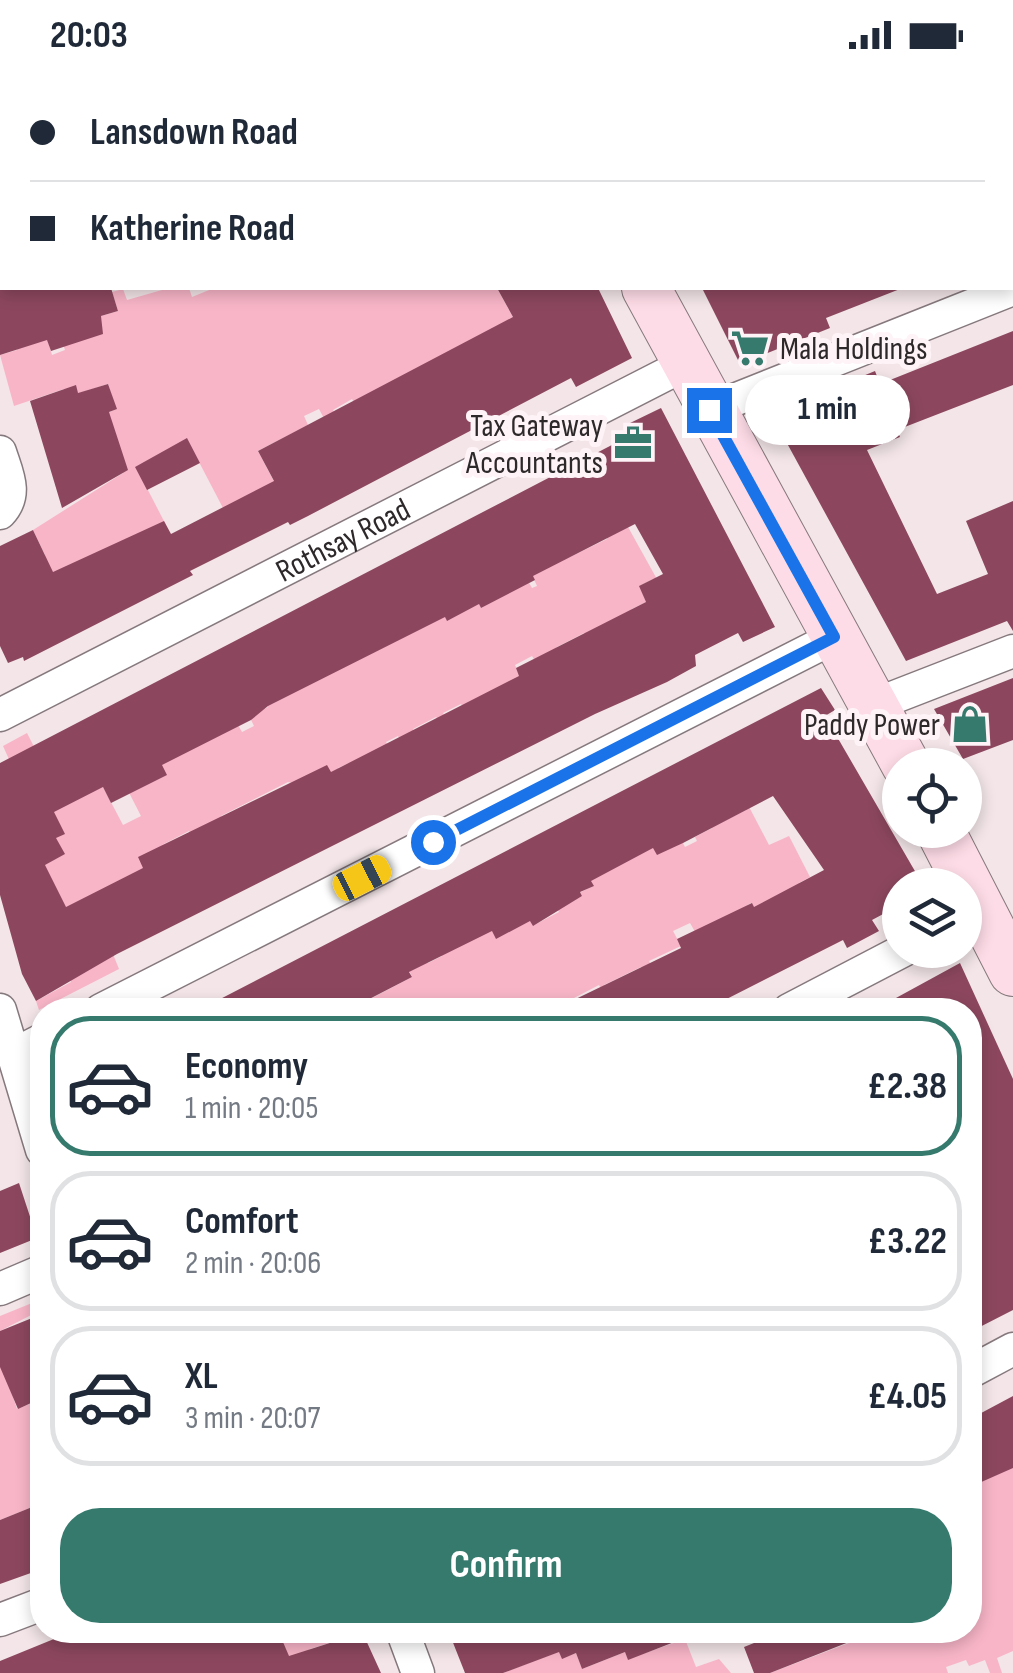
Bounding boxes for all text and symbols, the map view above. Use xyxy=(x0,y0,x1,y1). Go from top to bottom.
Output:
text: 20:03 xyxy=(50,13,128,58)
text: Lansdown Road xyxy=(90,110,298,155)
text: Katherine Road xyxy=(90,206,295,251)
supermarket icon: Mala Holdings xyxy=(729,327,771,369)
place label: Mala Holdings xyxy=(780,330,927,369)
callout: 1 min xyxy=(744,375,909,445)
route end xyxy=(687,388,732,433)
text: 1 min xyxy=(798,390,857,429)
place label: Tax Gateway Accountants xyxy=(465,407,603,483)
office icon: Tax Gateway Accountants xyxy=(612,422,654,464)
street label: Rothsay Road xyxy=(270,490,417,591)
shop icon: Paddy Power xyxy=(949,703,991,745)
place label: Paddy Power xyxy=(804,706,940,745)
map controls xyxy=(882,748,982,968)
button: locate xyxy=(882,748,982,848)
route start xyxy=(411,820,456,865)
car xyxy=(328,851,396,905)
button: layers xyxy=(882,868,982,968)
icon: car xyxy=(65,1041,155,1131)
text: Economy xyxy=(185,1044,308,1089)
text: £2.38 xyxy=(867,1064,947,1109)
text: 1 min · 20:05 xyxy=(185,1089,318,1128)
icon: car xyxy=(65,1196,155,1286)
text: Comfort xyxy=(185,1199,299,1244)
text: £3.22 xyxy=(868,1219,947,1264)
text: 2 min · 20:06 xyxy=(185,1244,321,1283)
icon: car xyxy=(65,1351,155,1441)
text: XL xyxy=(185,1354,218,1399)
text: £4.05 xyxy=(867,1374,947,1419)
text: 3 min · 20:07 xyxy=(185,1399,320,1438)
button: Confirm xyxy=(60,1508,952,1623)

